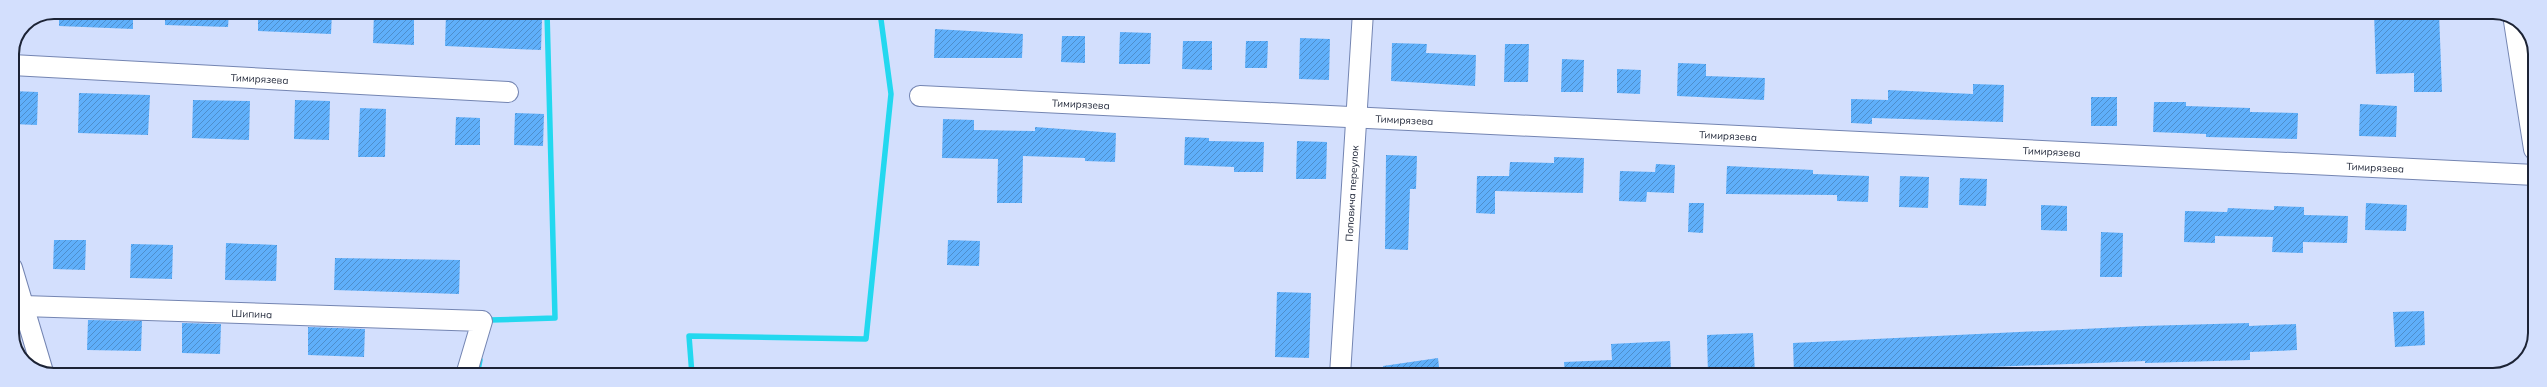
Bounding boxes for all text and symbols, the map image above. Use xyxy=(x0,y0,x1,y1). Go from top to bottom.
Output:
street label: Тимирязева xyxy=(230,70,289,87)
street label: Тимирязева xyxy=(1052,96,1110,112)
street label: Тимирязева xyxy=(1375,112,1434,128)
street label: Тимирязева xyxy=(1699,128,1757,143)
street label: Тимирязева xyxy=(2022,143,2081,159)
street label: Поповича переулок xyxy=(1342,144,1361,242)
street label: Тимирязева xyxy=(2346,159,2404,175)
street label: Шипина xyxy=(231,306,272,321)

